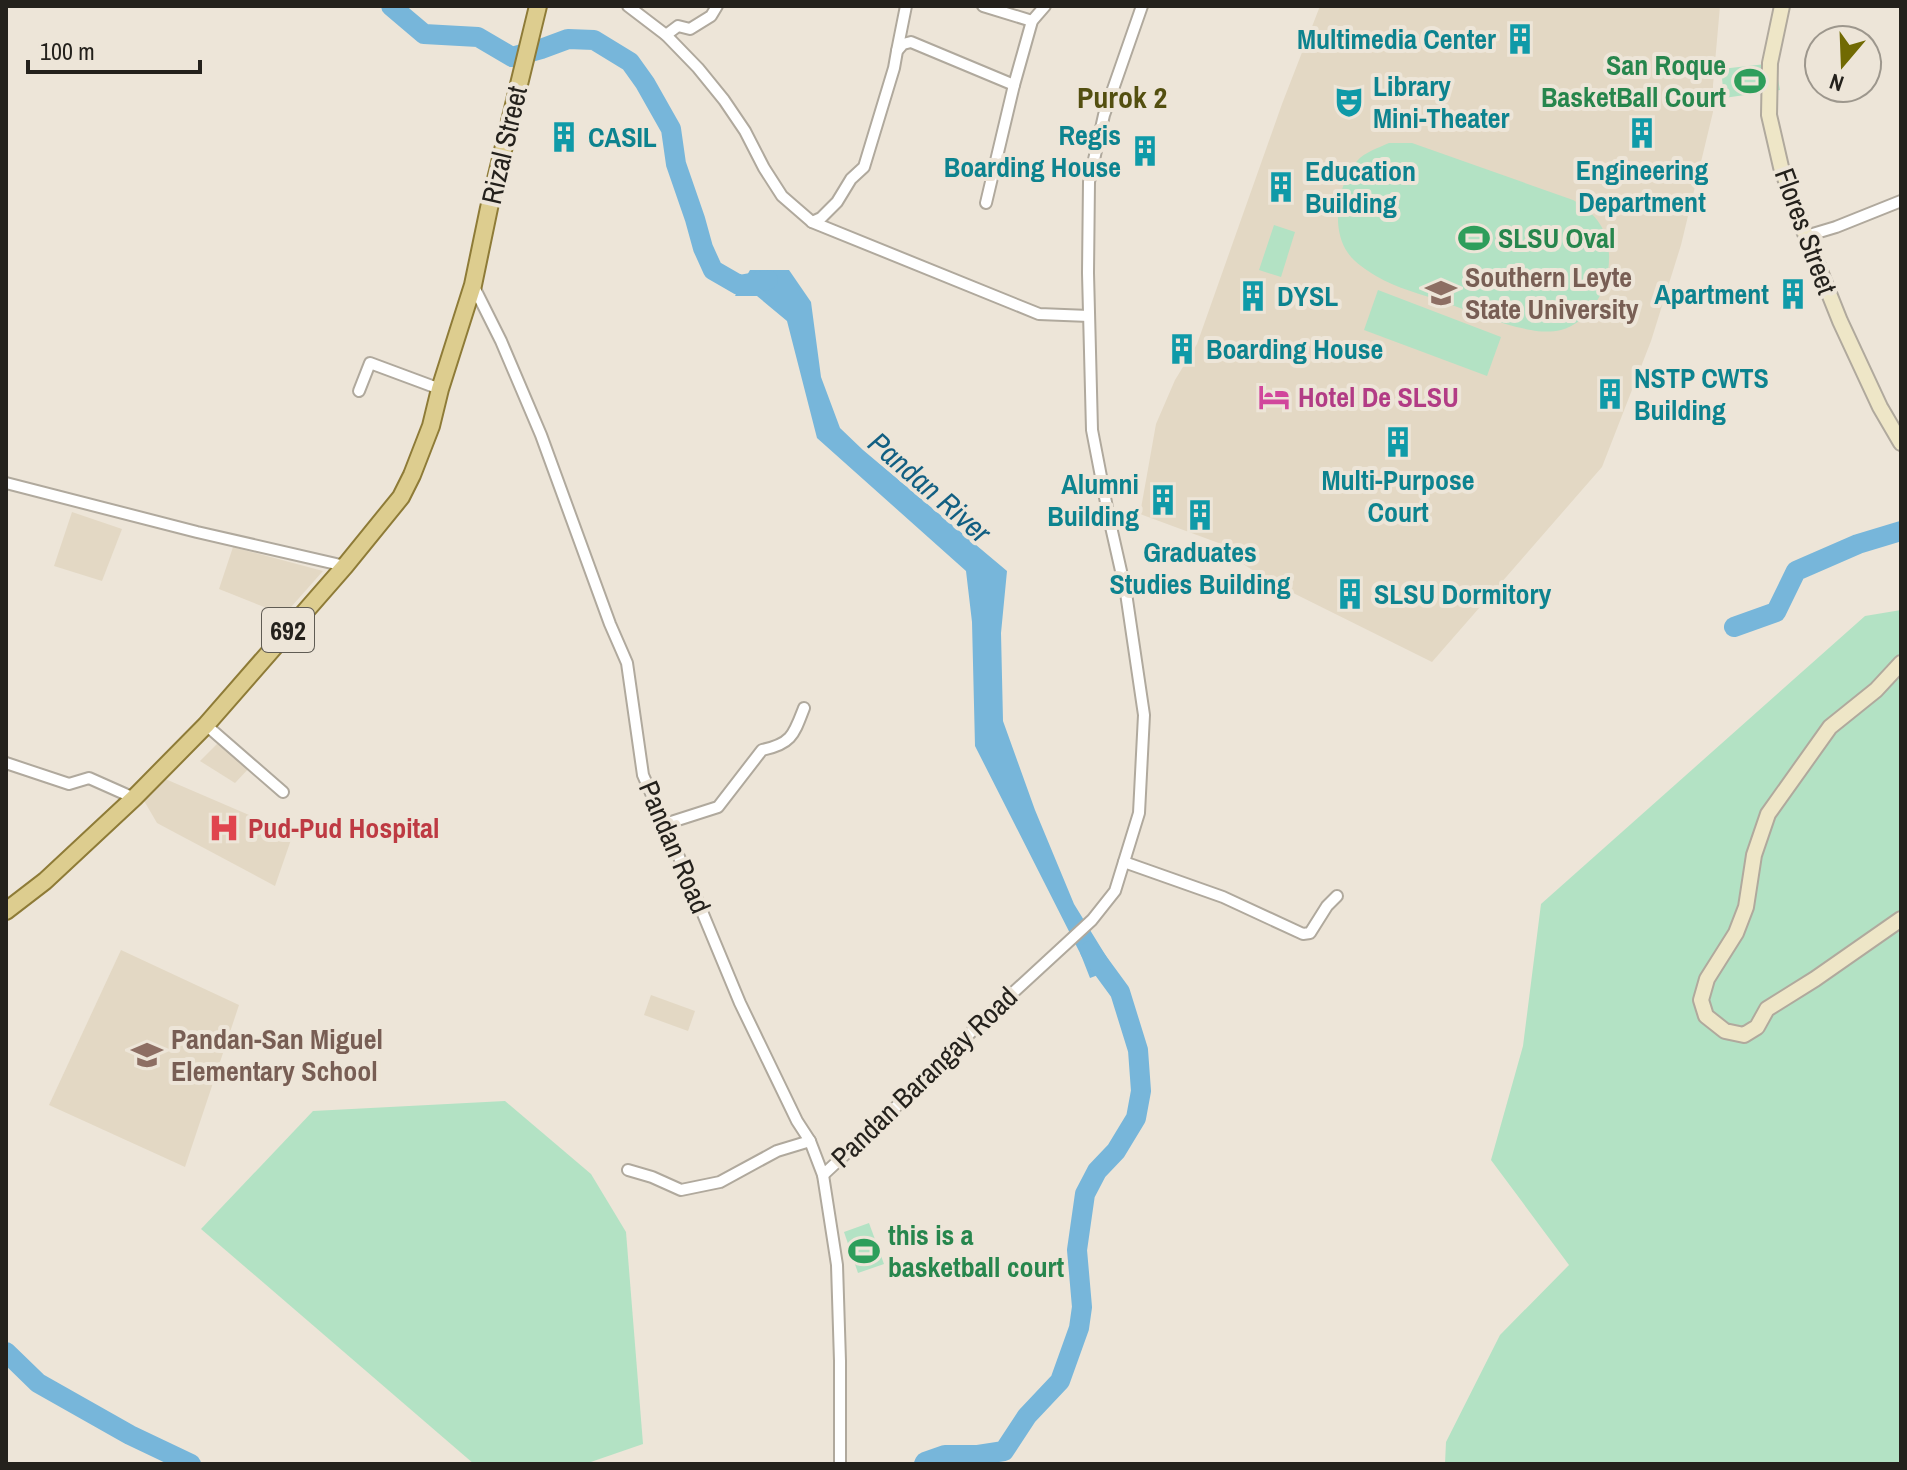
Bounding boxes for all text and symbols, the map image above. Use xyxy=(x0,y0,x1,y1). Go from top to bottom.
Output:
place label: Multimedia Center xyxy=(1297,20,1496,58)
building icon: Multimedia Center xyxy=(1503,22,1537,56)
scale bar xyxy=(28,24,200,74)
north arrow xyxy=(1803,24,1883,104)
text: 100 m xyxy=(40,35,95,67)
place label: San Roque BasketBall Court xyxy=(1541,46,1726,116)
sports icon: San Roque BasketBall Court xyxy=(1733,64,1767,98)
place label: Library Mini-Theater xyxy=(1373,67,1510,137)
text: N xyxy=(1825,67,1848,99)
district label: Purok 2 xyxy=(1077,77,1167,117)
street label: Rizal Street xyxy=(472,82,536,208)
theatre icon: Library Mini-Theater xyxy=(1332,85,1366,119)
place label: Regis Boarding House xyxy=(944,116,1121,186)
building icon: Engineering Department xyxy=(1625,116,1659,150)
place label: CASIL xyxy=(588,118,657,156)
building icon: CASIL xyxy=(547,120,581,154)
building icon: Regis Boarding House xyxy=(1128,134,1162,168)
place label: Engineering Department xyxy=(1576,151,1708,221)
place label: Education Building xyxy=(1305,152,1416,222)
street label: Flores Street xyxy=(1766,163,1846,299)
building icon: Education Building xyxy=(1264,170,1298,204)
place label: SLSU Oval xyxy=(1498,219,1615,257)
sports icon: SLSU Oval xyxy=(1457,221,1491,255)
place label: Southern Leyte State University xyxy=(1465,258,1639,328)
place label: Apartment xyxy=(1654,275,1769,313)
school or university icon: Southern Leyte State University xyxy=(1424,276,1458,310)
place label: DYSL xyxy=(1277,277,1338,315)
building icon: Apartment xyxy=(1776,277,1810,311)
building icon: DYSL xyxy=(1236,279,1270,313)
place label: Boarding House xyxy=(1206,330,1383,368)
building icon: Boarding House xyxy=(1165,332,1199,366)
place label: NSTP CWTS Building xyxy=(1634,359,1769,429)
building icon: NSTP CWTS Building xyxy=(1593,377,1627,411)
place label: Hotel De SLSU xyxy=(1298,378,1459,416)
hotel icon: Hotel De SLSU xyxy=(1257,380,1291,414)
water label: Pandan River xyxy=(860,423,1000,552)
building icon: Multi-Purpose Court xyxy=(1381,425,1415,459)
place label: Multi-Purpose Court xyxy=(1321,461,1475,531)
place label: Alumni Building xyxy=(1047,465,1139,535)
building icon: Alumni Building xyxy=(1146,483,1180,517)
building icon: Graduates Studies Building xyxy=(1183,498,1217,532)
place label: Graduates Studies Building xyxy=(1109,533,1291,603)
place label: SLSU Dormitory xyxy=(1374,575,1552,613)
building icon: SLSU Dormitory xyxy=(1333,577,1367,611)
road number: 692 xyxy=(262,608,314,652)
street label: Pandan Road xyxy=(630,775,720,919)
place label: Pud-Pud Hospital xyxy=(248,809,439,847)
hospital icon: Pud-Pud Hospital xyxy=(207,811,241,845)
street label: Pandan Barangay Road xyxy=(823,978,1025,1176)
place label: Pandan-San Miguel Elementary School xyxy=(171,1020,383,1090)
school or university icon: Pandan-San Miguel Elementary School xyxy=(130,1038,164,1072)
place label: this is a basketball court xyxy=(888,1216,1064,1286)
sports icon: this is a basketball court xyxy=(847,1234,881,1268)

